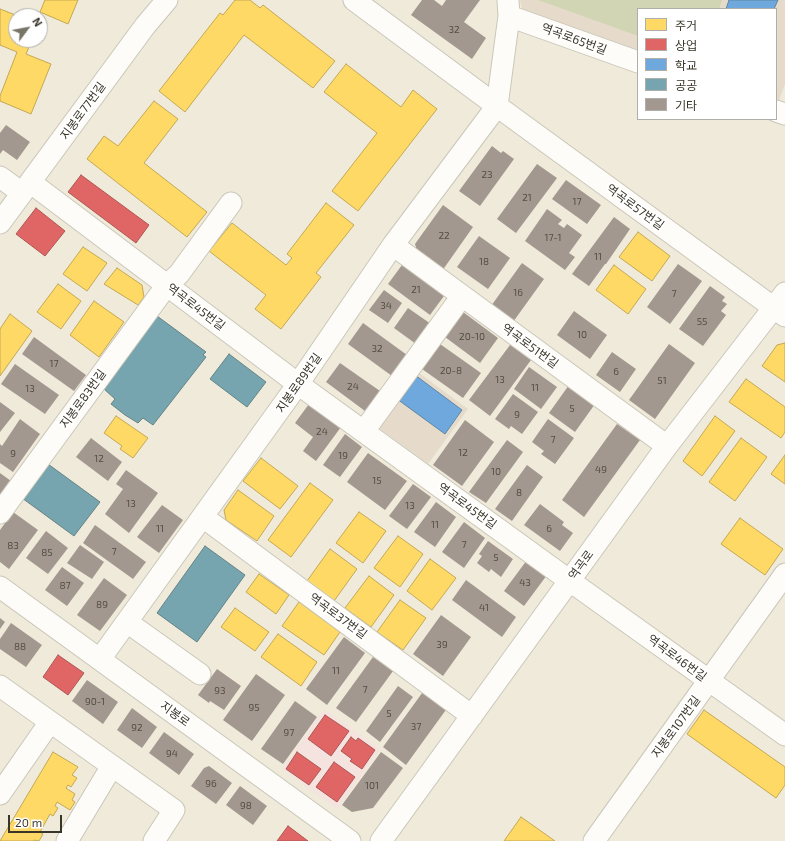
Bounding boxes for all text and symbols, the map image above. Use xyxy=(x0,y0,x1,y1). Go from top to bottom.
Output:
north arrow xyxy=(8,8,48,48)
legend xyxy=(637,8,777,120)
text: N xyxy=(30,15,45,29)
text: 주거 xyxy=(675,18,697,32)
street label: 역곡로65번길 xyxy=(539,21,609,57)
house number: 32 xyxy=(448,24,460,36)
text: 상업 xyxy=(675,38,697,52)
text: 학교 xyxy=(675,58,697,72)
text: 공공 xyxy=(675,78,697,92)
street label: 지봉로77번길 xyxy=(57,79,109,143)
text: 기타 xyxy=(675,98,697,112)
house number: 23 xyxy=(481,169,493,181)
street label: 역곡로57번길 xyxy=(603,181,667,233)
house number: 21 xyxy=(522,192,532,204)
house number: 17 xyxy=(572,196,582,208)
house number: 22 xyxy=(438,230,450,242)
house number: 17-1 xyxy=(544,232,562,244)
house number: 11 xyxy=(594,251,602,263)
house number: 18 xyxy=(479,256,489,268)
street label: 역곡로45번길 xyxy=(164,280,228,334)
house number: 21 xyxy=(411,284,421,296)
house number: 16 xyxy=(513,287,523,299)
house number: 7 xyxy=(671,288,677,300)
house number: 34 xyxy=(380,300,392,312)
house number: 55 xyxy=(697,316,707,328)
street label: 역곡로51번길 xyxy=(499,321,561,371)
house number: 10 xyxy=(577,329,587,341)
house number: 20-10 xyxy=(459,331,485,343)
house number: 32 xyxy=(371,343,383,355)
street label: 지봉로89번길 xyxy=(273,350,325,416)
house number: 17 xyxy=(49,358,59,370)
house number: 20-8 xyxy=(440,365,462,377)
house number: 6 xyxy=(613,366,619,378)
street label: 지봉로83번길 xyxy=(57,367,109,431)
house number: 13 xyxy=(495,374,505,386)
house number: 51 xyxy=(657,375,667,387)
house number: 24 xyxy=(347,381,359,393)
house number: 11 xyxy=(531,382,539,394)
house number: 13 xyxy=(25,383,35,395)
house number: 5 xyxy=(569,403,575,415)
house number: 9 xyxy=(514,409,520,421)
house number: 24 xyxy=(316,426,328,438)
house number: 7 xyxy=(550,434,556,446)
house number: 12 xyxy=(458,447,468,459)
house number: 9 xyxy=(10,448,16,460)
house number: 19 xyxy=(338,450,348,462)
house number: 12 xyxy=(94,453,104,465)
house number: 49 xyxy=(595,464,607,476)
house number: 10 xyxy=(491,466,501,478)
house number: 15 xyxy=(372,475,382,487)
street label: 역곡로45번길 xyxy=(435,480,499,532)
house number: 8 xyxy=(516,487,522,499)
house number: 13 xyxy=(126,498,136,510)
house number: 13 xyxy=(405,500,415,512)
house number: 11 xyxy=(431,519,439,531)
house number: 11 xyxy=(156,523,164,535)
house number: 6 xyxy=(546,523,552,535)
house number: 7 xyxy=(461,539,467,551)
house number: 83 xyxy=(7,540,19,552)
house number: 7 xyxy=(111,546,117,558)
house number: 85 xyxy=(41,547,53,559)
street label: 역곡로 xyxy=(565,547,597,583)
house number: 5 xyxy=(493,552,499,564)
house number: 43 xyxy=(519,577,531,589)
house number: 87 xyxy=(59,580,71,592)
street label: 역곡로37번길 xyxy=(306,590,370,642)
house number: 89 xyxy=(96,599,108,611)
house number: 41 xyxy=(479,602,489,614)
street label: 역곡로46번길 xyxy=(645,632,709,684)
house number: 39 xyxy=(436,639,448,651)
house number: 88 xyxy=(14,641,26,653)
house number: 11 xyxy=(332,665,340,677)
house number: 7 xyxy=(362,684,368,696)
house number: 93 xyxy=(214,685,226,697)
street label: 지봉로107번길 xyxy=(649,693,703,761)
house number: 90-1 xyxy=(85,696,105,708)
street label: 지봉로 xyxy=(157,698,193,730)
house number: 95 xyxy=(248,702,260,714)
house number: 5 xyxy=(386,708,392,720)
house number: 37 xyxy=(411,721,421,733)
house number: 92 xyxy=(131,722,143,734)
house number: 97 xyxy=(284,727,294,739)
house number: 94 xyxy=(166,748,178,760)
house number: 96 xyxy=(205,778,217,790)
house number: 101 xyxy=(365,780,379,792)
house number: 98 xyxy=(240,800,252,812)
scale bar xyxy=(10,807,64,833)
text: 20 m xyxy=(15,815,42,829)

